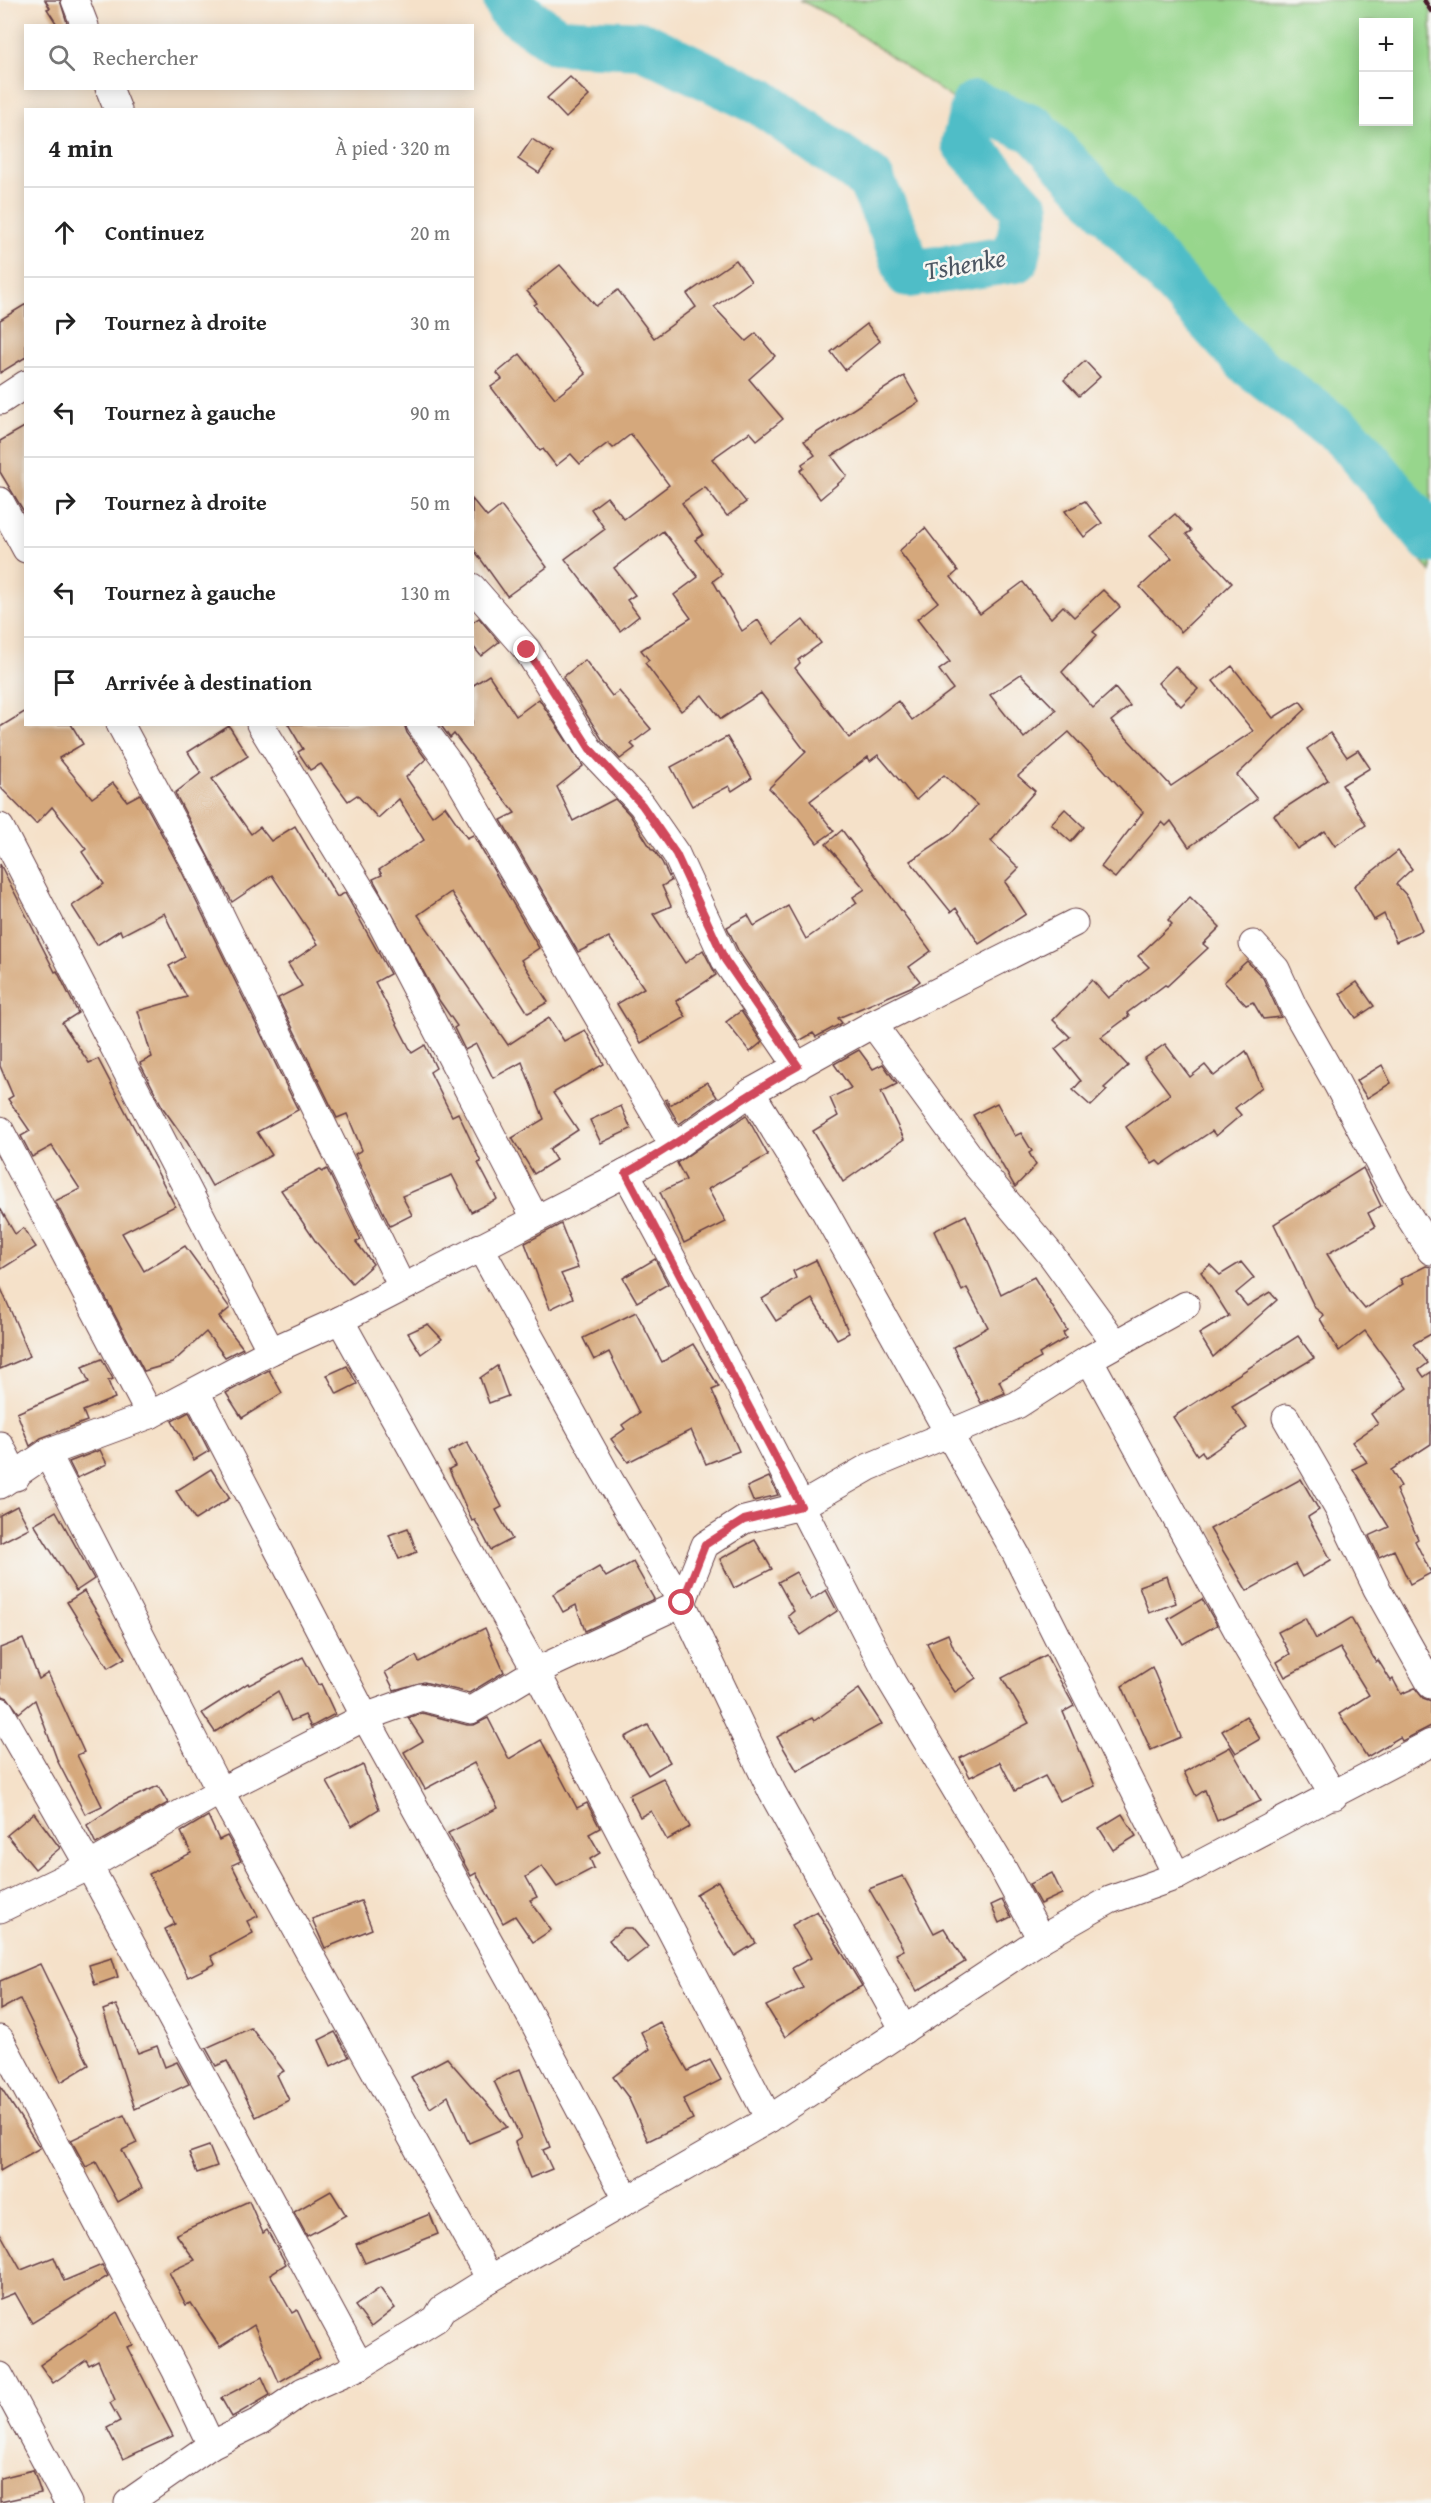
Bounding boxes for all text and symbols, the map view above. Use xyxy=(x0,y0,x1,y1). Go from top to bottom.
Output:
map controls xyxy=(1359,18,1413,126)
button: + xyxy=(1359,18,1413,72)
search box xyxy=(24,24,474,90)
icon: search xyxy=(45,41,78,74)
text: Rechercher xyxy=(93,41,198,73)
button: − xyxy=(1359,72,1413,126)
text: 4 min xyxy=(48,128,113,167)
text: À pied · 320 m xyxy=(335,133,450,162)
icon: ahead xyxy=(48,216,81,249)
text: Continuez xyxy=(105,216,204,248)
text: 20 m xyxy=(410,218,450,247)
water label: Tshenke xyxy=(921,237,1009,290)
icon: right xyxy=(48,306,81,339)
text: Tournez à droite xyxy=(105,306,267,338)
text: 30 m xyxy=(410,308,450,337)
icon: left xyxy=(48,396,81,429)
text: Tournez à gauche xyxy=(105,396,276,428)
text: 90 m xyxy=(410,398,450,427)
icon: right xyxy=(48,486,81,519)
text: Tournez à droite xyxy=(105,486,267,518)
text: 50 m xyxy=(410,488,450,517)
icon: left xyxy=(48,576,81,609)
text: Tournez à gauche xyxy=(105,576,276,608)
text: 130 m xyxy=(400,578,450,607)
route end xyxy=(513,636,539,662)
icon: arrive xyxy=(48,666,81,699)
text: Arrivée à destination xyxy=(105,666,312,698)
route start xyxy=(668,1589,694,1615)

